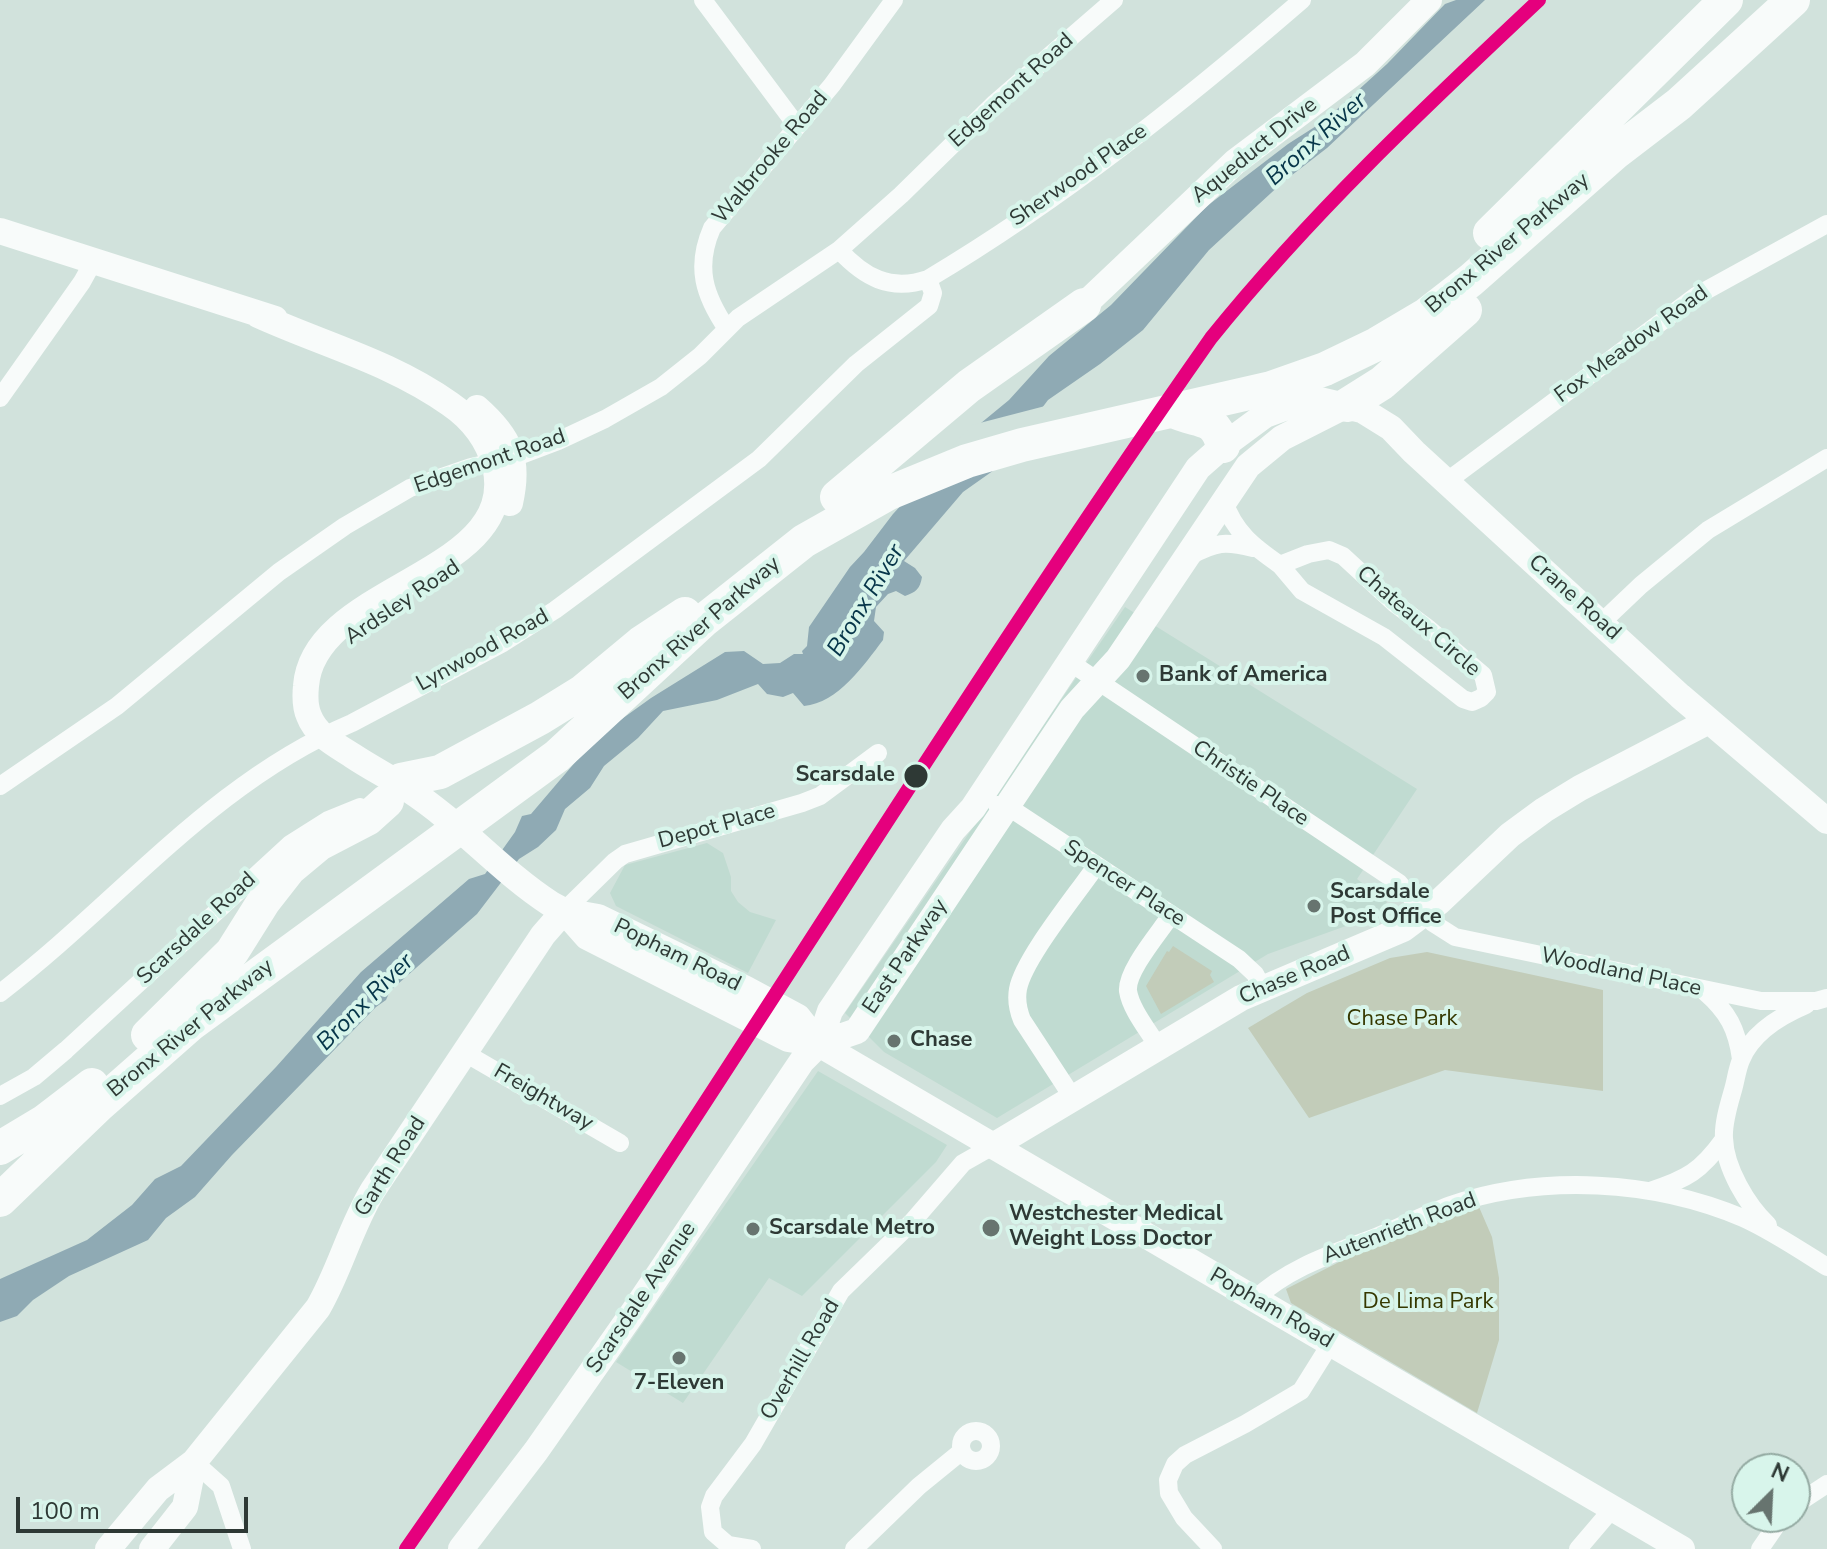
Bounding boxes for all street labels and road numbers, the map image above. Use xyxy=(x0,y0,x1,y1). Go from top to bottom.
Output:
street label: Edgemont Road xyxy=(944,28,1080,154)
street label: Walbrooke Road xyxy=(708,86,834,230)
street label: Aqueduct Drive xyxy=(1187,92,1323,210)
street label: Sherwood Place xyxy=(1005,119,1153,233)
street label: Bronx River Parkway xyxy=(1421,168,1595,320)
street label: Fox Meadow Road xyxy=(1550,280,1714,410)
street label: Edgemont Road xyxy=(411,424,569,500)
street label: Crane Road xyxy=(1522,550,1626,646)
street label: Bronx River Parkway xyxy=(614,552,786,706)
street label: Ardsley Road xyxy=(340,555,466,651)
street label: Chateaux Circle xyxy=(1351,561,1485,683)
street label: Lynwood Road xyxy=(412,604,554,698)
street label: Christie Place xyxy=(1187,735,1313,833)
street label: Depot Place xyxy=(656,799,778,855)
street label: Spencer Place xyxy=(1058,835,1190,933)
street label: Scarsdale Road xyxy=(132,867,262,991)
street label: East Parkway xyxy=(858,895,954,1019)
street label: Popham Road xyxy=(609,914,745,998)
street label: Chase Road xyxy=(1235,941,1355,1011)
street label: Woodland Place xyxy=(1538,943,1704,1003)
street label: Bronx River Parkway xyxy=(103,954,279,1104)
street label: Freightway xyxy=(488,1059,598,1137)
street label: Garth Road xyxy=(350,1112,432,1222)
street label: Autenrieth Road xyxy=(1320,1188,1480,1270)
street label: Scarsdale Avenue xyxy=(582,1217,702,1379)
street label: Popham Road xyxy=(1205,1263,1337,1355)
street label: Overhill Road xyxy=(756,1295,846,1425)

